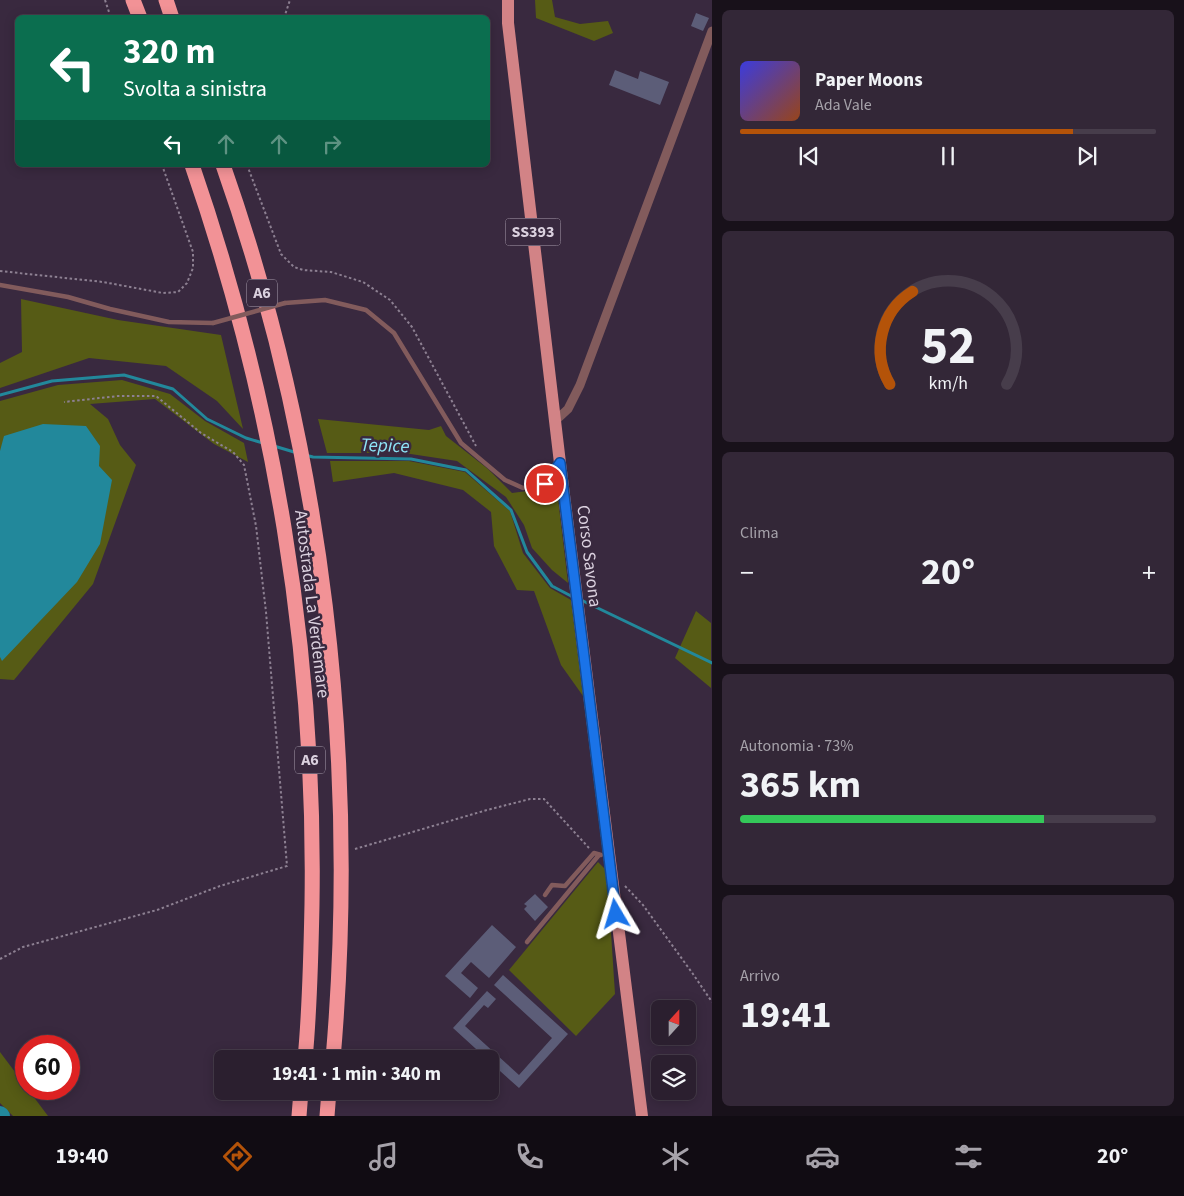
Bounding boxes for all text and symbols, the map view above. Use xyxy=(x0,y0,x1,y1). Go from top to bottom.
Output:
text: 320 m xyxy=(123,27,215,77)
icon: left xyxy=(40,35,105,100)
text: Paper Moons xyxy=(815,67,923,94)
text: Svolta a sinistra xyxy=(123,73,267,105)
text: Ada Vale xyxy=(815,94,872,116)
icon: left xyxy=(159,130,187,158)
icon: ahead xyxy=(212,130,240,158)
icon: ahead xyxy=(265,130,293,158)
icon: right xyxy=(318,130,346,158)
icon: previous xyxy=(795,142,823,170)
icon: pause xyxy=(934,142,962,170)
icon: next xyxy=(1073,142,1101,170)
road number: SS393 xyxy=(506,218,560,246)
road number: A6 xyxy=(247,280,277,306)
text: 52 xyxy=(921,310,975,384)
text: km/h xyxy=(928,371,968,396)
water label: Tepice xyxy=(360,432,410,460)
pin xyxy=(524,463,566,505)
icon: arrive xyxy=(531,470,559,498)
street label: Corso Savona xyxy=(570,503,608,609)
street label: Autostrada La Verdemare xyxy=(288,509,336,699)
text: Clima xyxy=(740,522,778,544)
text: 20° xyxy=(921,545,975,599)
text: − xyxy=(740,553,754,593)
text: + xyxy=(1142,553,1156,593)
text: Autonomia · 73% xyxy=(740,735,853,757)
road number: A6 xyxy=(295,746,325,774)
text: 365 km xyxy=(740,758,861,812)
position arrow xyxy=(589,887,641,939)
text: Arrivo xyxy=(740,965,780,987)
text: 19:41 xyxy=(740,988,832,1042)
north arrow xyxy=(651,1000,696,1045)
map controls xyxy=(651,1000,696,1100)
speed limit sign: 60 xyxy=(15,1035,80,1100)
button: layers xyxy=(651,1055,696,1100)
text: 19:41 · 1 min · 340 m xyxy=(272,1061,441,1088)
icon: directions xyxy=(220,1139,255,1174)
icon: music xyxy=(366,1139,401,1174)
icon: phone xyxy=(512,1139,547,1174)
icon: climate xyxy=(658,1139,693,1174)
icon: car xyxy=(805,1139,840,1174)
icon: filters xyxy=(951,1139,986,1174)
text: 19:40 xyxy=(56,1140,109,1172)
text: 20° xyxy=(1097,1140,1128,1172)

